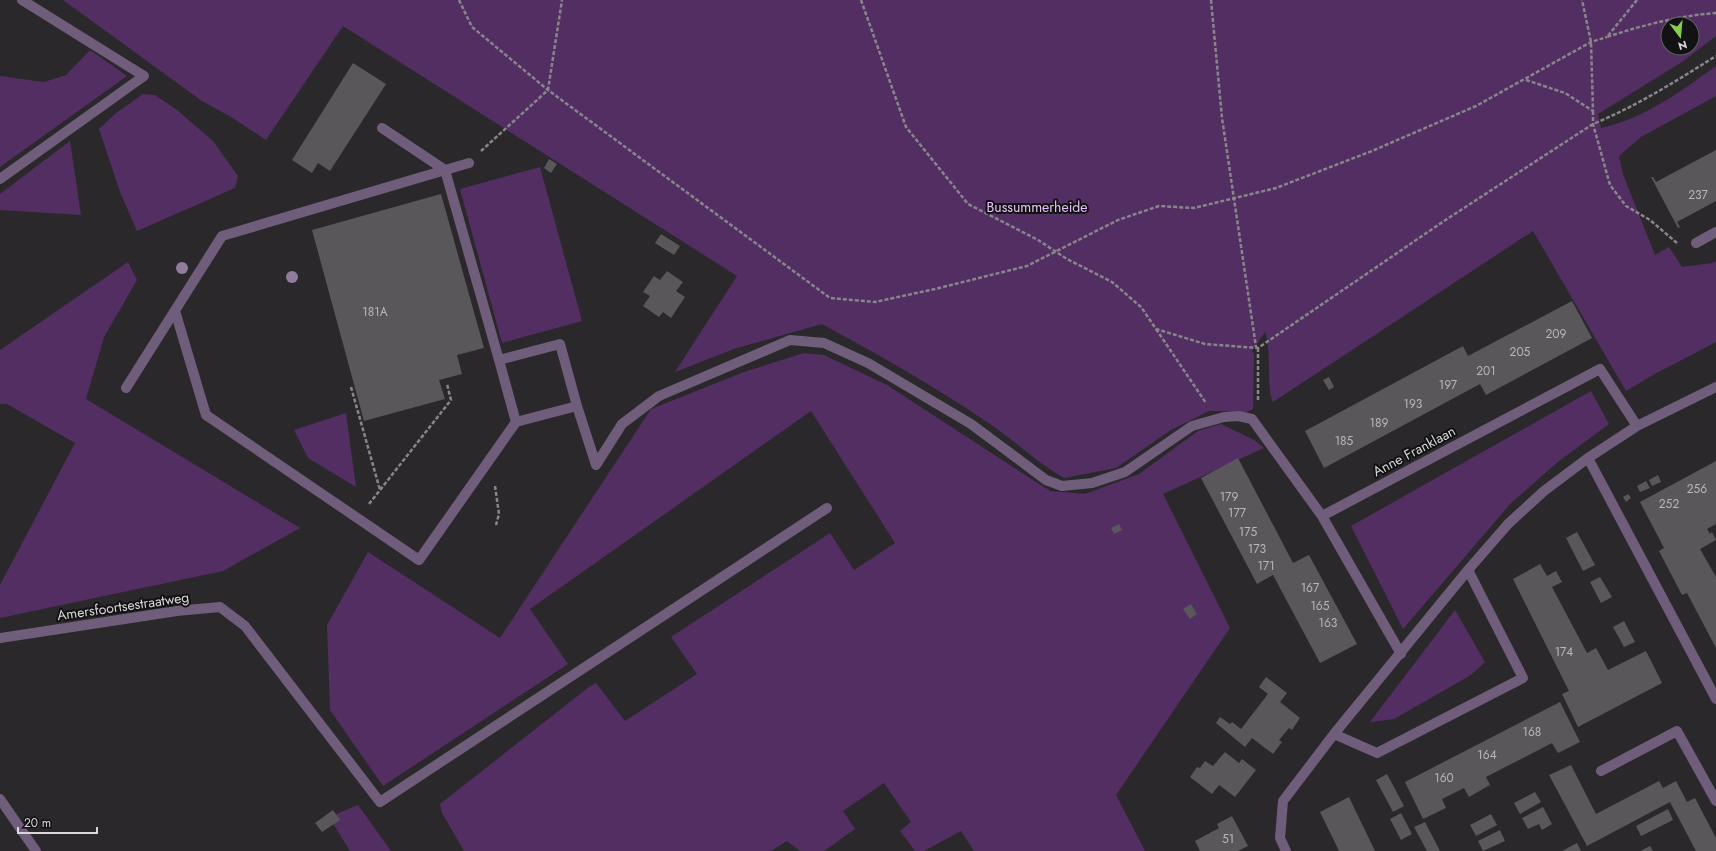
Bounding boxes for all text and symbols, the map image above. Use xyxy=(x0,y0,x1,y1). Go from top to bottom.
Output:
north arrow xyxy=(1660,16,1700,56)
text: N xyxy=(1676,37,1689,55)
house number: 237 xyxy=(1688,186,1708,204)
park label: Bussummerheide xyxy=(986,197,1088,217)
house number: 181A xyxy=(362,303,388,321)
house number: 209 xyxy=(1546,325,1567,343)
house number: 205 xyxy=(1510,343,1531,361)
house number: 201 xyxy=(1476,362,1496,380)
house number: 197 xyxy=(1439,376,1458,394)
house number: 193 xyxy=(1404,395,1423,413)
house number: 189 xyxy=(1370,414,1389,432)
street label: Anne Franklaan xyxy=(1369,421,1459,481)
house number: 185 xyxy=(1335,432,1354,450)
house number: 256 xyxy=(1687,480,1707,498)
house number: 179 xyxy=(1220,488,1238,506)
house number: 252 xyxy=(1659,495,1679,513)
house number: 177 xyxy=(1228,504,1247,522)
house number: 175 xyxy=(1239,523,1257,541)
house number: 173 xyxy=(1248,540,1267,558)
house number: 171 xyxy=(1257,557,1275,575)
house number: 167 xyxy=(1301,579,1320,597)
street label: Amersfoortsestraatweg xyxy=(56,587,190,625)
house number: 165 xyxy=(1310,597,1330,615)
house number: 163 xyxy=(1319,614,1338,632)
house number: 174 xyxy=(1555,643,1573,661)
house number: 168 xyxy=(1523,723,1541,741)
house number: 164 xyxy=(1477,746,1497,764)
house number: 160 xyxy=(1434,769,1454,787)
scale bar xyxy=(18,809,97,835)
text: 20 m xyxy=(24,814,51,832)
house number: 51 xyxy=(1222,830,1234,848)

